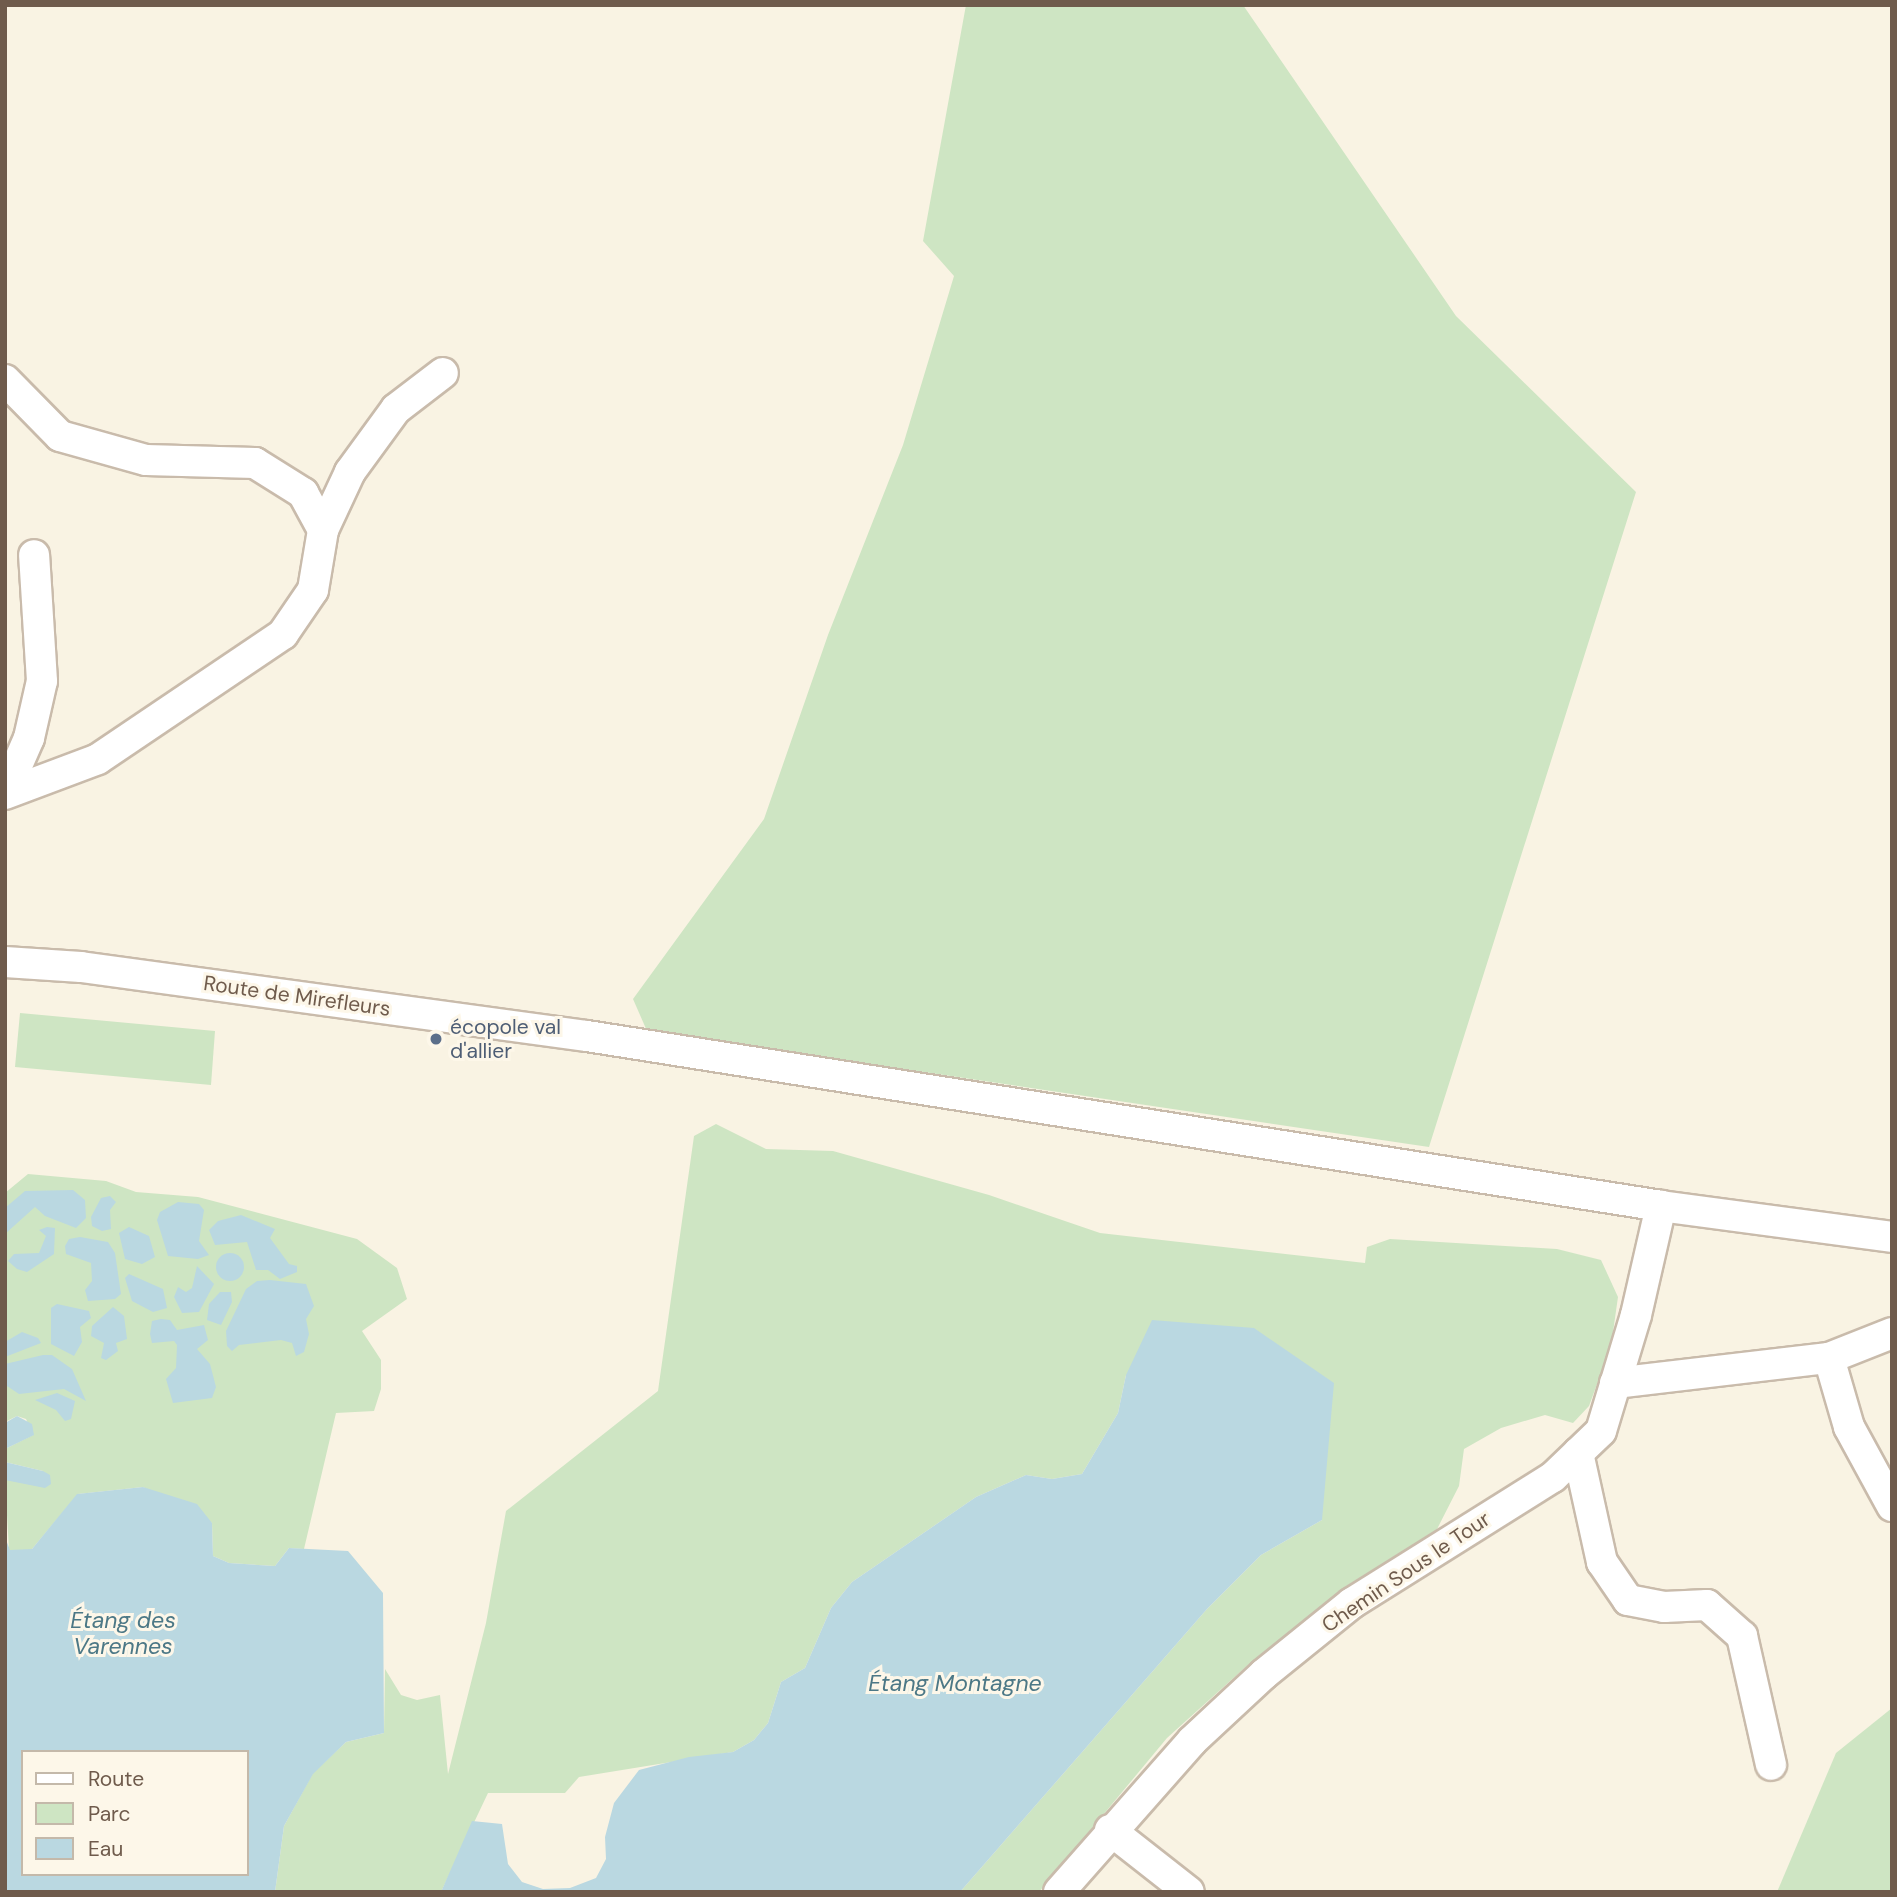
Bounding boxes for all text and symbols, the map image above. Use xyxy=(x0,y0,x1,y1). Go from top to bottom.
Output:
street label: Route de Mirefleurs xyxy=(202,970,392,1022)
place label: écopole val d'allier xyxy=(450,1014,561,1064)
marker: écopole val d'allier xyxy=(428,1031,444,1047)
street label: Chemin Sous le Tour xyxy=(1317,1506,1495,1638)
water label: Étang des Varennes xyxy=(70,1606,176,1660)
water label: Étang Montagne xyxy=(868,1669,1042,1697)
legend xyxy=(21,1750,248,1876)
text: Route xyxy=(88,1765,144,1793)
text: Parc xyxy=(88,1800,131,1828)
text: Eau xyxy=(88,1835,123,1863)

